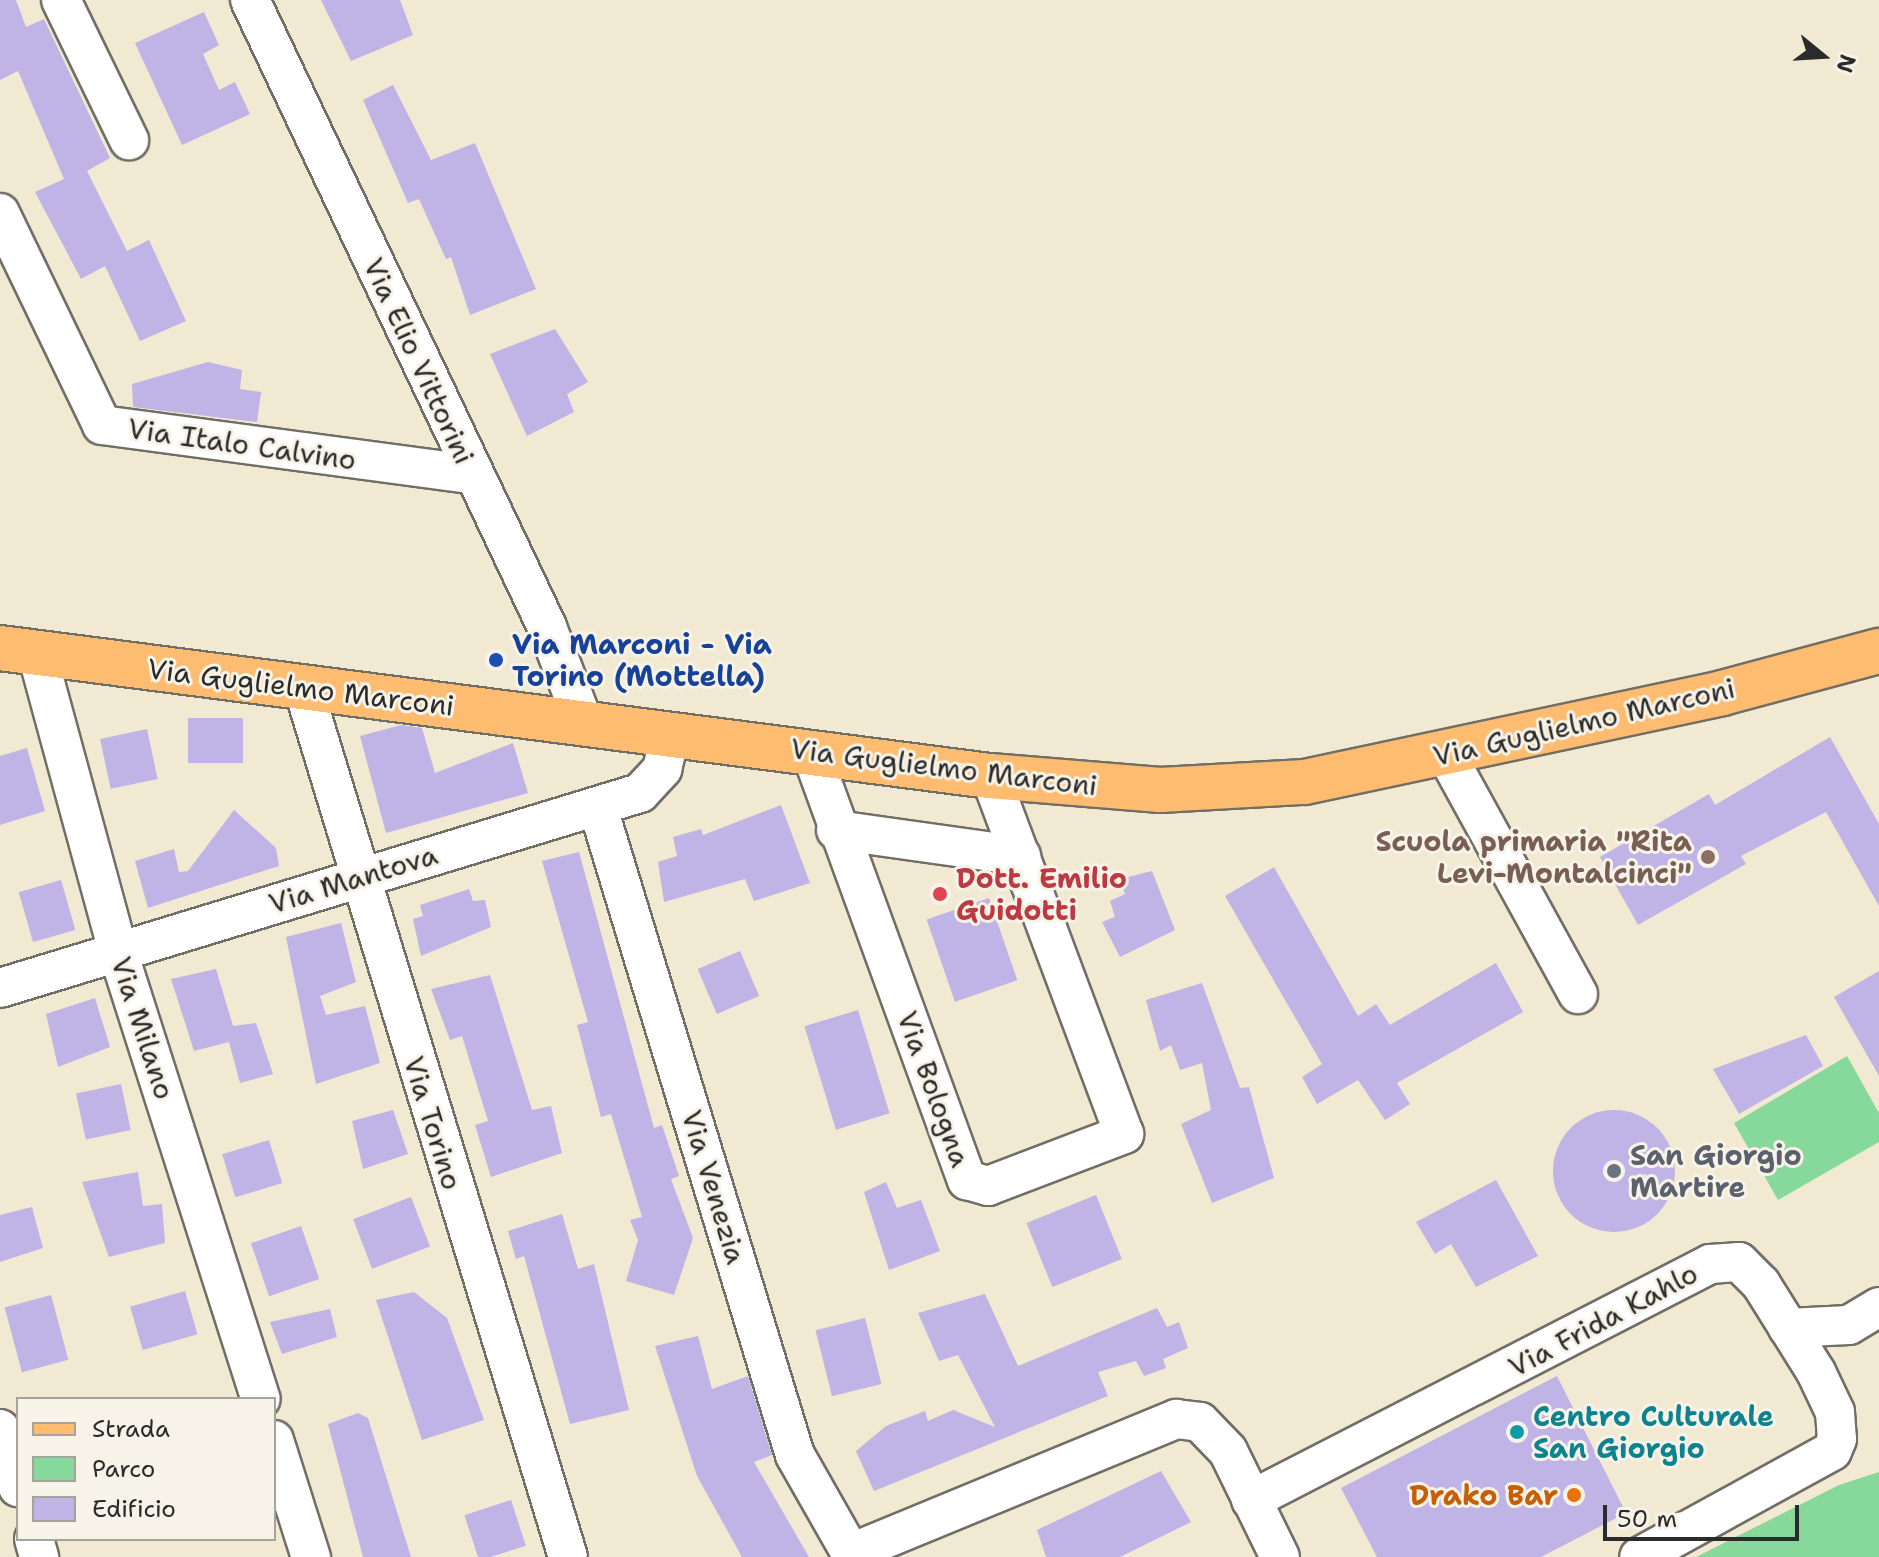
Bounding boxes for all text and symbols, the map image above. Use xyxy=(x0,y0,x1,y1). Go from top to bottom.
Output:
north arrow xyxy=(1783,16,1863,96)
text: N xyxy=(1830,51,1863,76)
street label: Via Elio Vittorini xyxy=(357,253,481,469)
street label: Via Italo Calvino xyxy=(126,411,358,477)
place label: Via Marconi - Via Torino (Mottella) xyxy=(512,627,772,693)
marker: Via Marconi - Via Torino (Mottella) xyxy=(487,651,505,669)
street label: Via Guglielmo Marconi xyxy=(146,652,456,722)
street label: Via Guglielmo Marconi xyxy=(1430,671,1738,773)
street label: Via Guglielmo Marconi xyxy=(789,732,1099,802)
place label: Scuola primaria "Rita Levi-Montalcinci" xyxy=(1376,824,1692,890)
street label: Via Mantova xyxy=(265,837,441,921)
marker: Scuola primaria "Rita Levi-Montalcinci" xyxy=(1699,848,1717,866)
place label: Dott. Emilio Guidotti xyxy=(956,861,1127,927)
marker: Dott. Emilio Guidotti xyxy=(931,885,949,903)
street label: Via Milano xyxy=(104,953,182,1103)
street label: Via Bologna xyxy=(890,1007,978,1171)
street label: Via Torino xyxy=(397,1052,469,1194)
street label: Via Venezia xyxy=(675,1106,753,1268)
place label: San Giorgio Martire xyxy=(1630,1138,1802,1204)
marker: San Giorgio Martire xyxy=(1605,1162,1623,1180)
street label: Via Frida Kahlo xyxy=(1503,1256,1703,1384)
legend xyxy=(16,1397,276,1541)
place label: Centro Culturale San Giorgio xyxy=(1533,1399,1774,1465)
text: Strada xyxy=(92,1413,170,1445)
marker: Centro Culturale San Giorgio xyxy=(1508,1423,1526,1441)
text: Parco xyxy=(92,1453,155,1485)
place label: Drako Bar xyxy=(1410,1478,1558,1512)
marker: Drako Bar xyxy=(1565,1486,1583,1504)
scale bar xyxy=(1607,1489,1803,1539)
text: Edificio xyxy=(92,1493,176,1525)
text: 50 m xyxy=(1617,1503,1677,1535)

